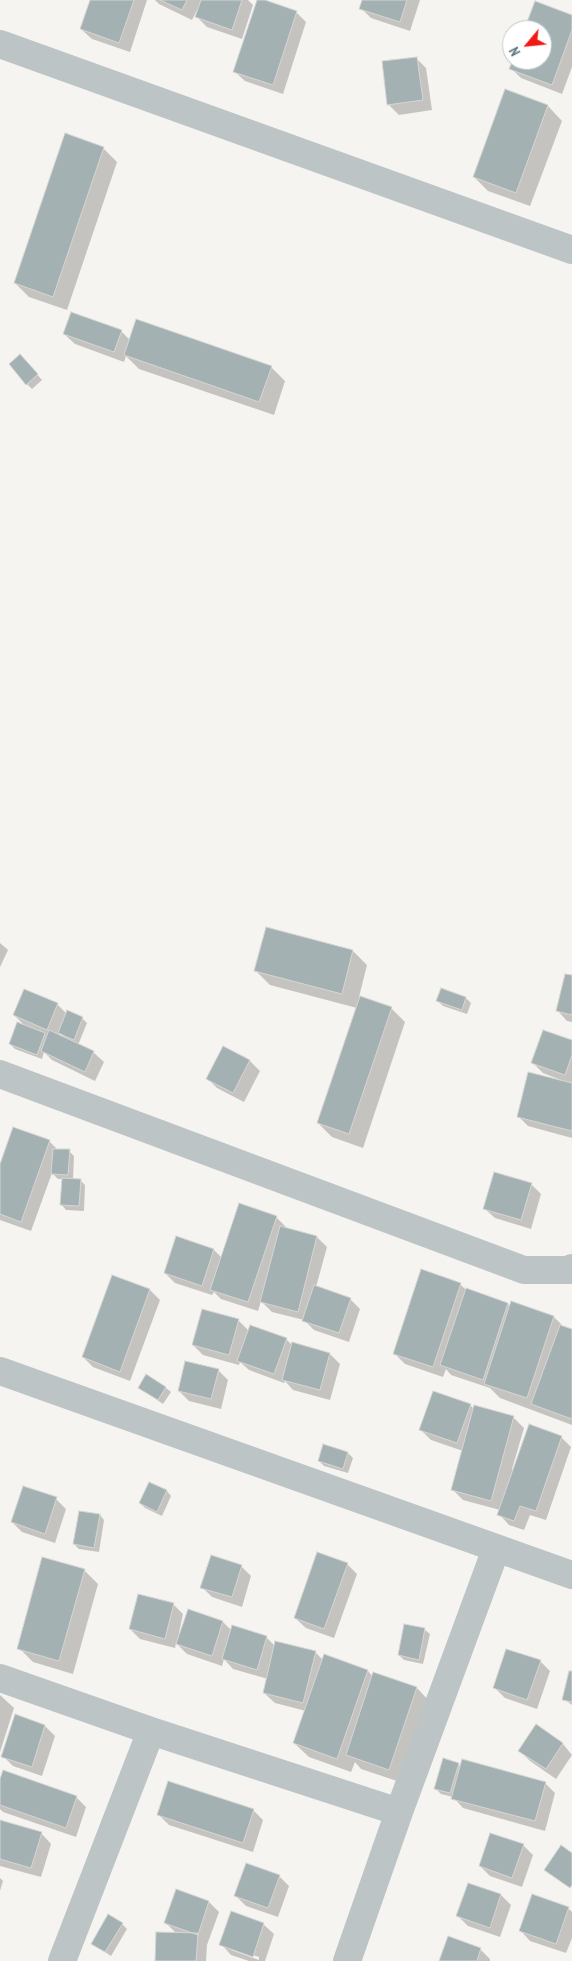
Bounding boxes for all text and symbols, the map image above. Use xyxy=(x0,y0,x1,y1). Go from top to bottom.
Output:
north arrow xyxy=(502,20,552,70)
text: N xyxy=(505,44,524,59)

